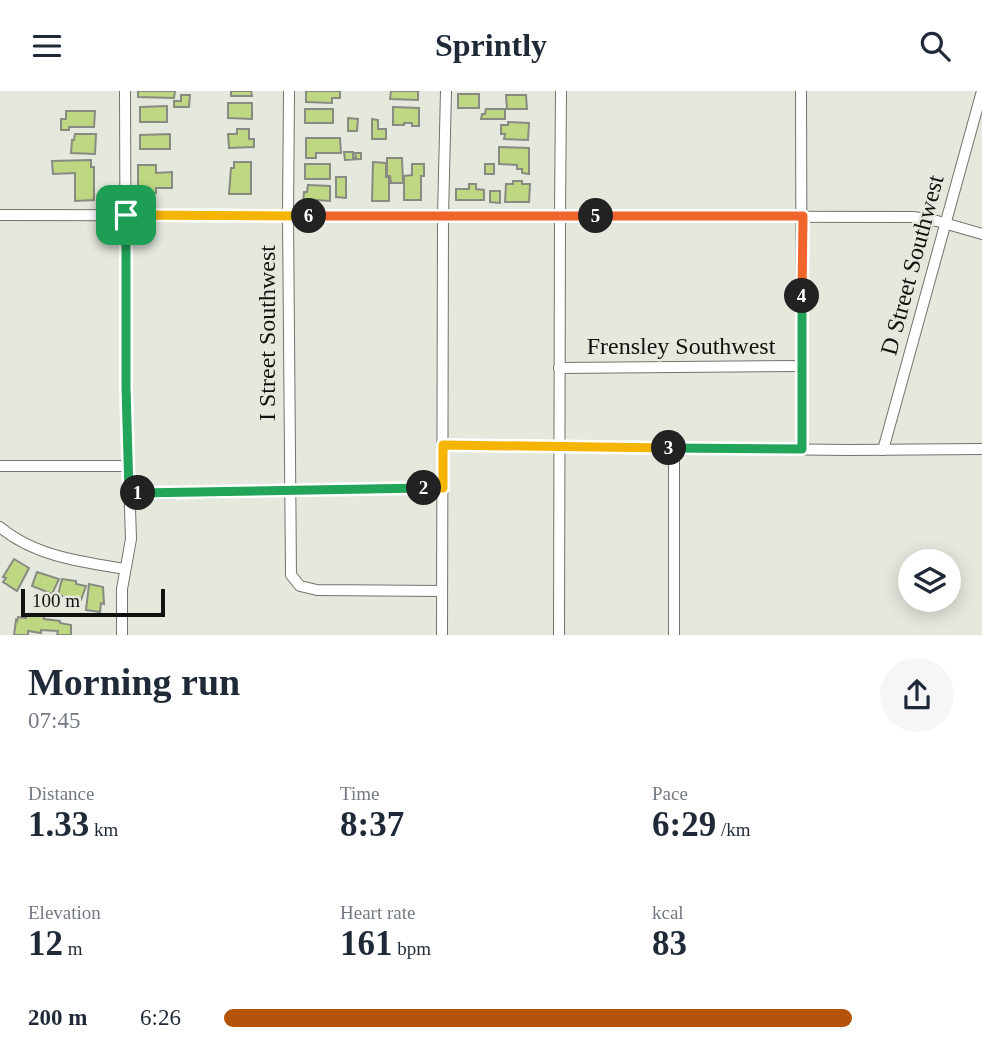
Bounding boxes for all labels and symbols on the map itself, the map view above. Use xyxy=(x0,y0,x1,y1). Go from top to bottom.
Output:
street label: D Street Southwest xyxy=(875,172,949,358)
pin xyxy=(96,185,156,245)
pin: 6 xyxy=(292,199,326,233)
pin: 5 xyxy=(578,199,614,233)
street label: I Street Southwest xyxy=(254,245,280,421)
pin: 4 xyxy=(784,279,820,313)
street label: Frensley Southwest xyxy=(587,333,776,359)
pin: 3 xyxy=(652,431,686,465)
pin: 2 xyxy=(406,471,442,505)
pin: 1 xyxy=(120,475,156,511)
scale bar xyxy=(21,585,164,617)

